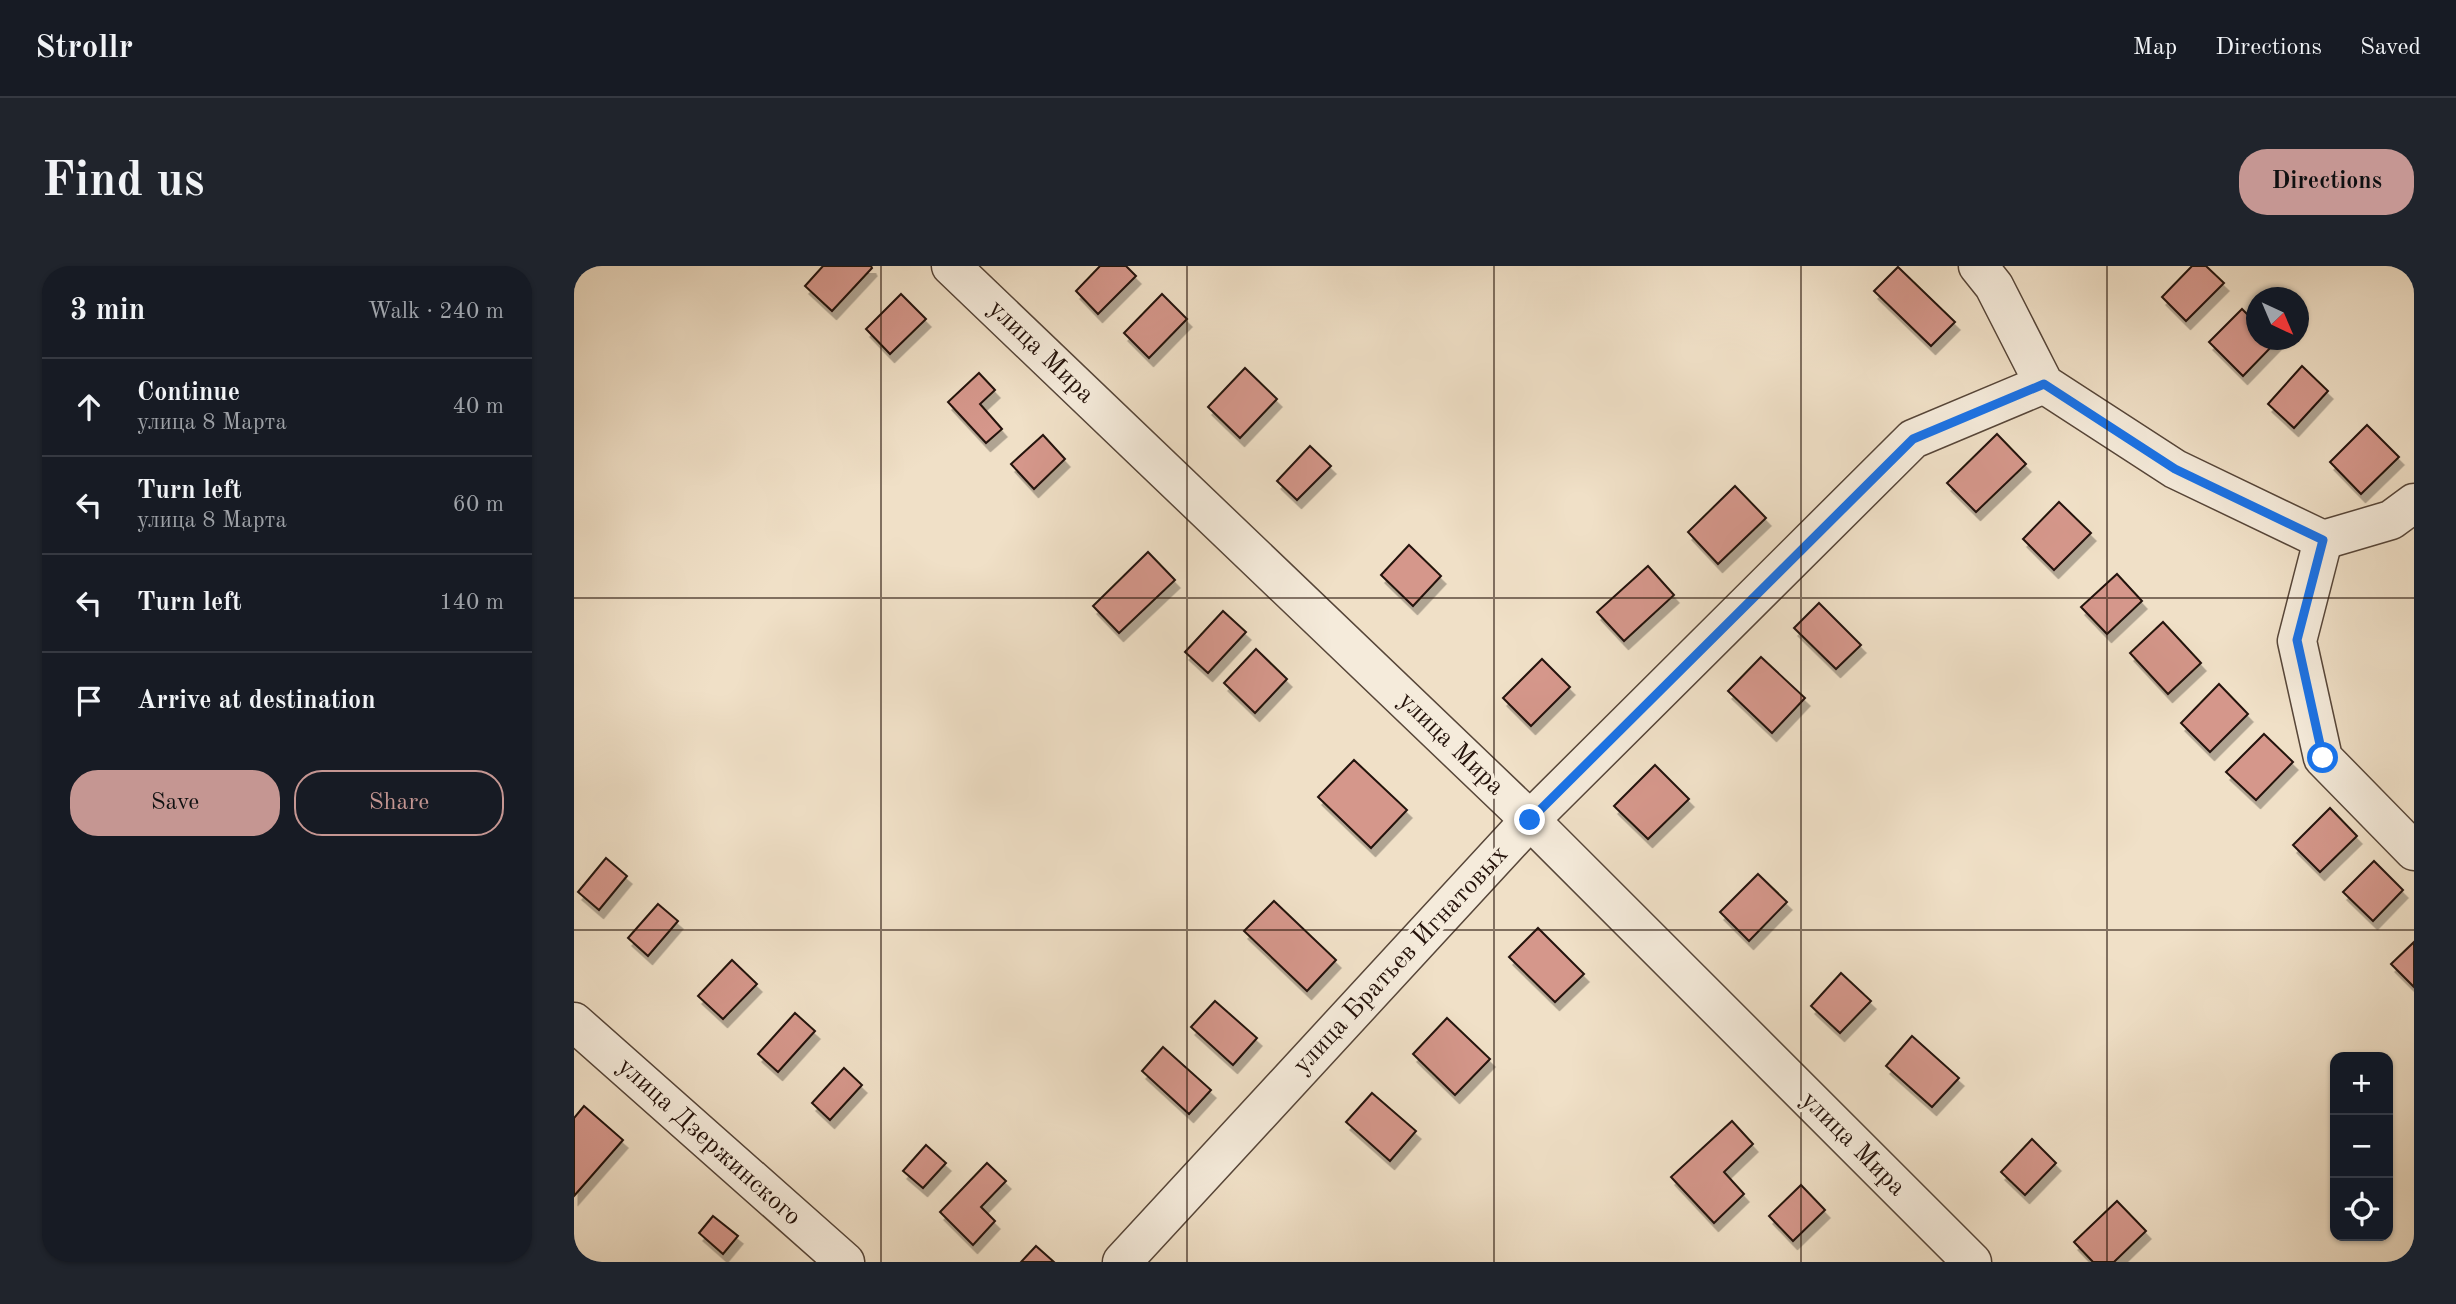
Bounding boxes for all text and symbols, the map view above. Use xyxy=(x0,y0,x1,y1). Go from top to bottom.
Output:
text: Strollr xyxy=(35,32,133,65)
text: Map xyxy=(2133,36,2177,60)
text: Directions xyxy=(2215,36,2322,60)
text: Saved xyxy=(2360,36,2421,60)
button: Directions xyxy=(2239,149,2414,215)
text: Find us xyxy=(42,158,205,207)
north arrow xyxy=(2246,287,2309,350)
street label: улица Мира xyxy=(983,295,1099,409)
text: 3 min xyxy=(70,296,145,326)
text: Walk · 240 m xyxy=(368,300,504,323)
text: Continue xyxy=(137,380,240,406)
icon: ahead xyxy=(70,388,108,426)
text: 40 m xyxy=(453,395,504,418)
text: улица 8 Марта xyxy=(137,411,287,434)
text: Turn left xyxy=(137,478,242,504)
icon: left xyxy=(70,486,108,524)
text: 60 m xyxy=(453,493,504,516)
text: улица 8 Марта xyxy=(137,509,287,532)
icon: left xyxy=(70,584,108,622)
text: Turn left xyxy=(137,590,242,616)
text: 140 m xyxy=(439,591,504,614)
icon: arrive xyxy=(70,682,108,720)
street label: улица Мира xyxy=(1393,687,1509,801)
text: Arrive at destination xyxy=(137,688,376,714)
route start xyxy=(2307,742,2338,773)
button: Save xyxy=(70,770,280,836)
button: Share xyxy=(294,770,504,836)
route end xyxy=(1514,804,1545,835)
street label: улица Братьев Игнатовых xyxy=(1289,841,1513,1079)
map controls xyxy=(2330,1052,2393,1241)
button: + xyxy=(2330,1052,2393,1115)
street label: улица Дзержинского xyxy=(612,1053,806,1231)
street label: улица Мира xyxy=(1796,1087,1910,1201)
button: − xyxy=(2330,1115,2393,1178)
button: locate xyxy=(2330,1178,2393,1241)

